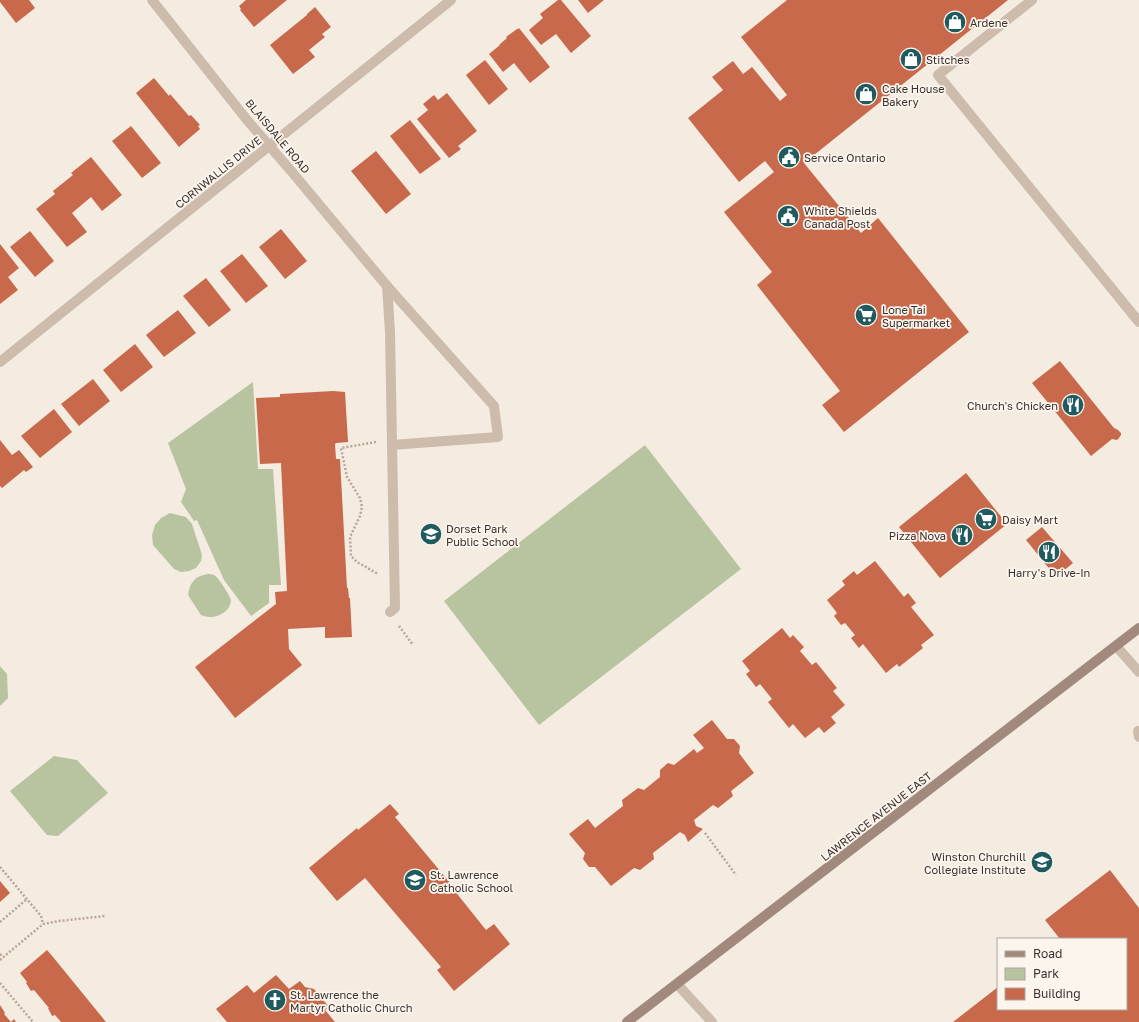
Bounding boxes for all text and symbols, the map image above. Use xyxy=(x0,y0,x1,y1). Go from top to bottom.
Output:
shop icon: Ardene xyxy=(942,9,968,35)
place label: Ardene xyxy=(970,16,1008,29)
shop icon: Stitches xyxy=(898,46,924,72)
place label: Stitches xyxy=(926,53,970,66)
shop icon: Cake House Bakery xyxy=(853,81,879,107)
place label: Cake House Bakery xyxy=(882,82,945,108)
street label: BLAISDALE ROAD xyxy=(243,96,313,176)
street label: CORNWALLIS DRIVE xyxy=(172,133,264,211)
public building icon: Service Ontario xyxy=(776,144,802,170)
place label: Service Ontario xyxy=(804,151,886,164)
public building icon: White Shields Canada Post xyxy=(775,203,801,229)
place label: White Shields Canada Post xyxy=(804,204,877,230)
supermarket icon: Lone Tai Supermarket xyxy=(853,302,879,328)
place label: Lone Tai Supermarket xyxy=(882,303,950,329)
restaurant icon: Church's Chicken xyxy=(1060,392,1086,418)
place label: Church's Chicken xyxy=(967,399,1058,412)
supermarket icon: Daisy Mart xyxy=(973,506,999,532)
place label: Daisy Mart xyxy=(1002,513,1058,526)
school or university icon: Dorset Park Public School xyxy=(418,521,444,547)
place label: Dorset Park Public School xyxy=(446,522,519,548)
restaurant icon: Pizza Nova xyxy=(949,522,975,548)
place label: Pizza Nova xyxy=(889,529,946,542)
restaurant icon: Harry's Drive-In xyxy=(1036,539,1062,565)
place label: Harry's Drive-In xyxy=(1008,566,1090,579)
street label: LAWRENCE AVENUE EAST xyxy=(818,768,934,863)
school or university icon: Winston Churchill Collegiate Institute xyxy=(1029,849,1055,875)
place label: Winston Churchill Collegiate Institute xyxy=(924,850,1026,876)
school or university icon: St. Lawrence Catholic School xyxy=(402,867,428,893)
place label: St. Lawrence Catholic School xyxy=(430,868,514,894)
legend xyxy=(997,938,1127,1010)
text: Road xyxy=(1033,946,1062,961)
text: Park xyxy=(1033,966,1059,981)
text: Building xyxy=(1033,986,1081,1001)
church icon: St. Lawrence the Martyr Catholic Church xyxy=(262,987,288,1013)
place label: St. Lawrence the Martyr Catholic Church xyxy=(290,988,412,1014)

